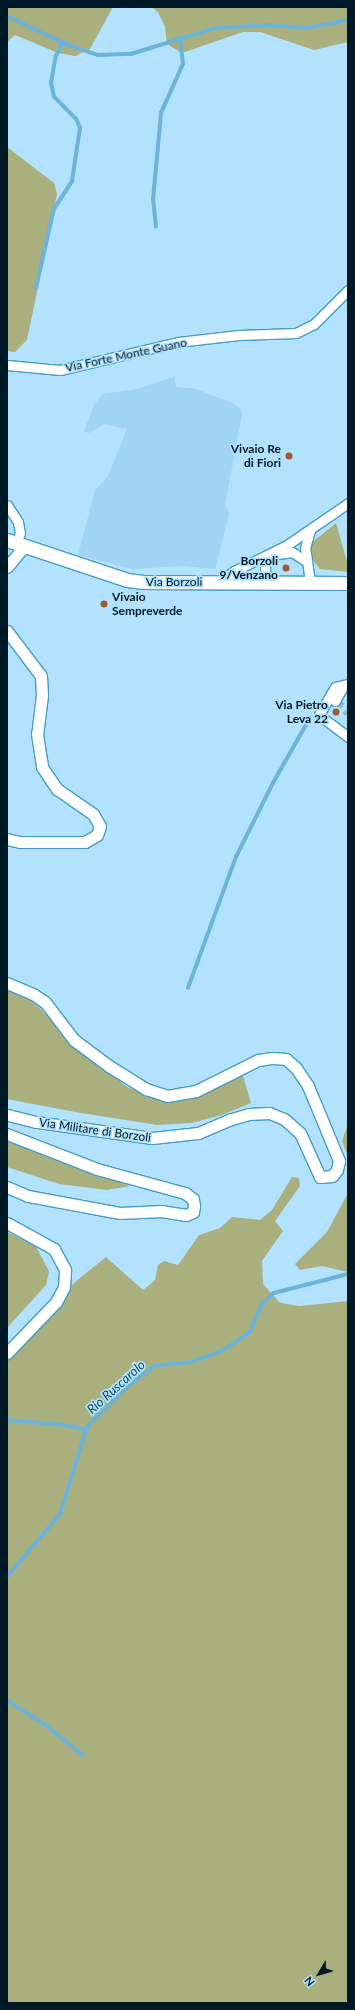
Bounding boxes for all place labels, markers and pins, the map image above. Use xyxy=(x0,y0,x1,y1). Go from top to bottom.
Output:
place label: Vivaio Re di Fiori xyxy=(231,442,281,470)
marker: Vivaio Re di Fiori xyxy=(284,451,294,461)
place label: Borzoli 9/Venzano xyxy=(220,554,278,582)
marker: Borzoli 9/Venzano xyxy=(281,563,291,573)
place label: Vivaio Sempreverde xyxy=(112,590,182,618)
marker: Vivaio Sempreverde xyxy=(99,599,109,609)
place label: Via Pietro Leva 22 xyxy=(275,698,328,726)
marker: Via Pietro Leva 22 xyxy=(331,707,341,717)

